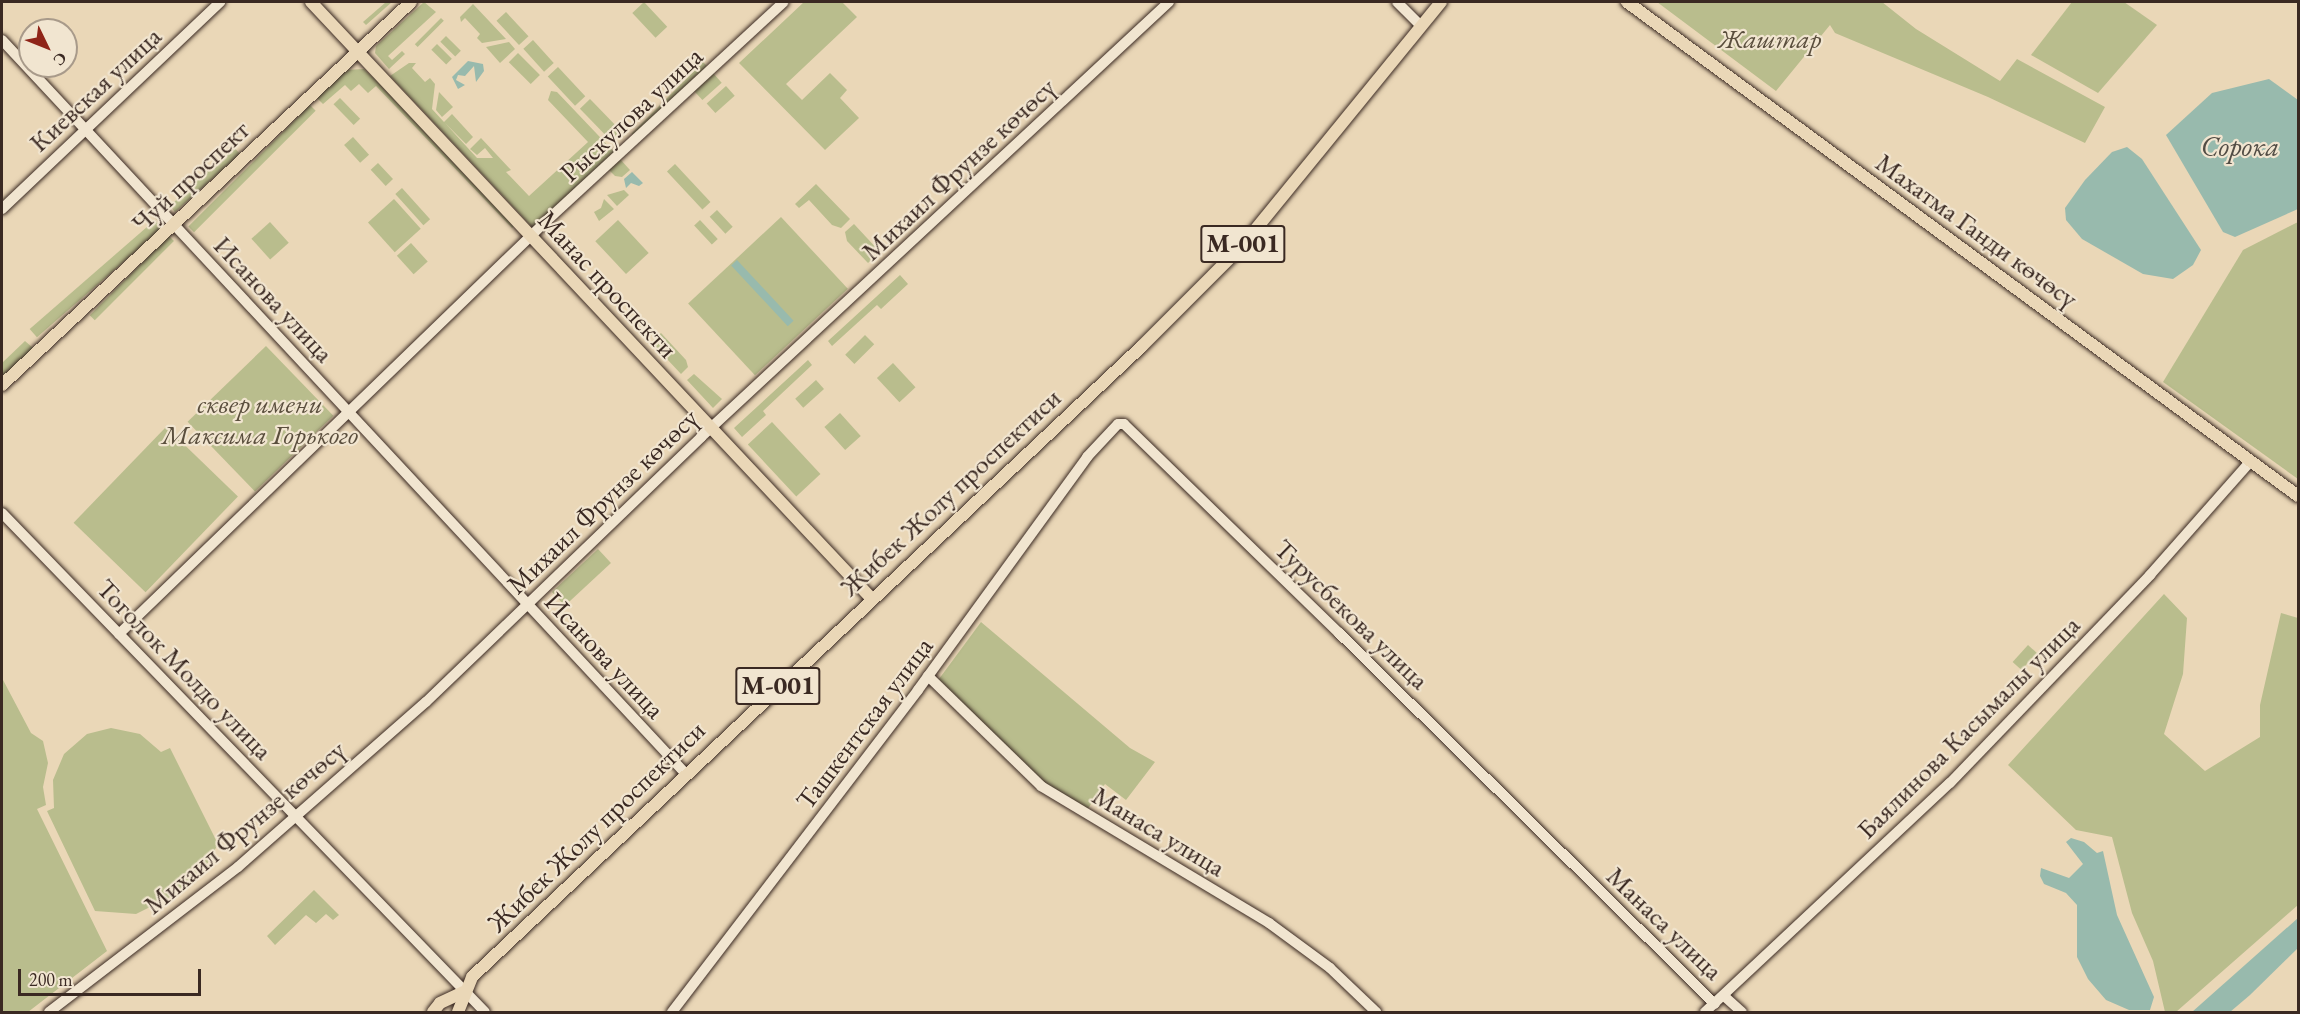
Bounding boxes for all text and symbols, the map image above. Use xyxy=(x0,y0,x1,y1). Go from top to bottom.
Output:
north arrow xyxy=(18,18,78,78)
street label: Киевская улица xyxy=(22,20,168,158)
park label: Жаштар xyxy=(1719,23,1821,55)
street label: Рыскулова улица xyxy=(553,40,709,188)
text: С xyxy=(49,48,72,71)
street label: Михаил Фрунзе көчөсү xyxy=(855,71,1061,267)
street label: Чуй проспект xyxy=(124,113,256,239)
water label: Сорока xyxy=(2201,129,2279,163)
street label: Махатма Ганди көчөсү xyxy=(1870,146,2084,314)
street label: Манас проспекти xyxy=(531,204,685,364)
road number: М-001 xyxy=(1200,221,1286,267)
street label: Исанова улица xyxy=(207,229,341,369)
street label: Жибек Жолу проспектиси xyxy=(833,381,1067,603)
park label: сквер имени Максима Горького xyxy=(162,387,358,450)
street label: Михаил Фрунзе көчөсү xyxy=(500,402,704,600)
street label: Турусбекова улица xyxy=(1268,532,1436,696)
street label: Тоголок Молдо улица xyxy=(90,572,280,766)
street label: Исанова улица xyxy=(538,585,672,725)
street label: Баялинова Касымалы улица xyxy=(1850,609,2086,845)
street label: Ташкентская улица xyxy=(789,631,939,815)
road number: М-001 xyxy=(734,663,822,709)
street label: Жибек Жолу проспектиси xyxy=(480,714,712,938)
street label: Михаил Фрунзе көчөсү xyxy=(137,733,351,921)
street label: Манаса улица xyxy=(1087,779,1231,883)
street label: Манаса улица xyxy=(1600,860,1730,986)
scale bar xyxy=(21,957,204,995)
text: 200 m xyxy=(29,968,73,991)

